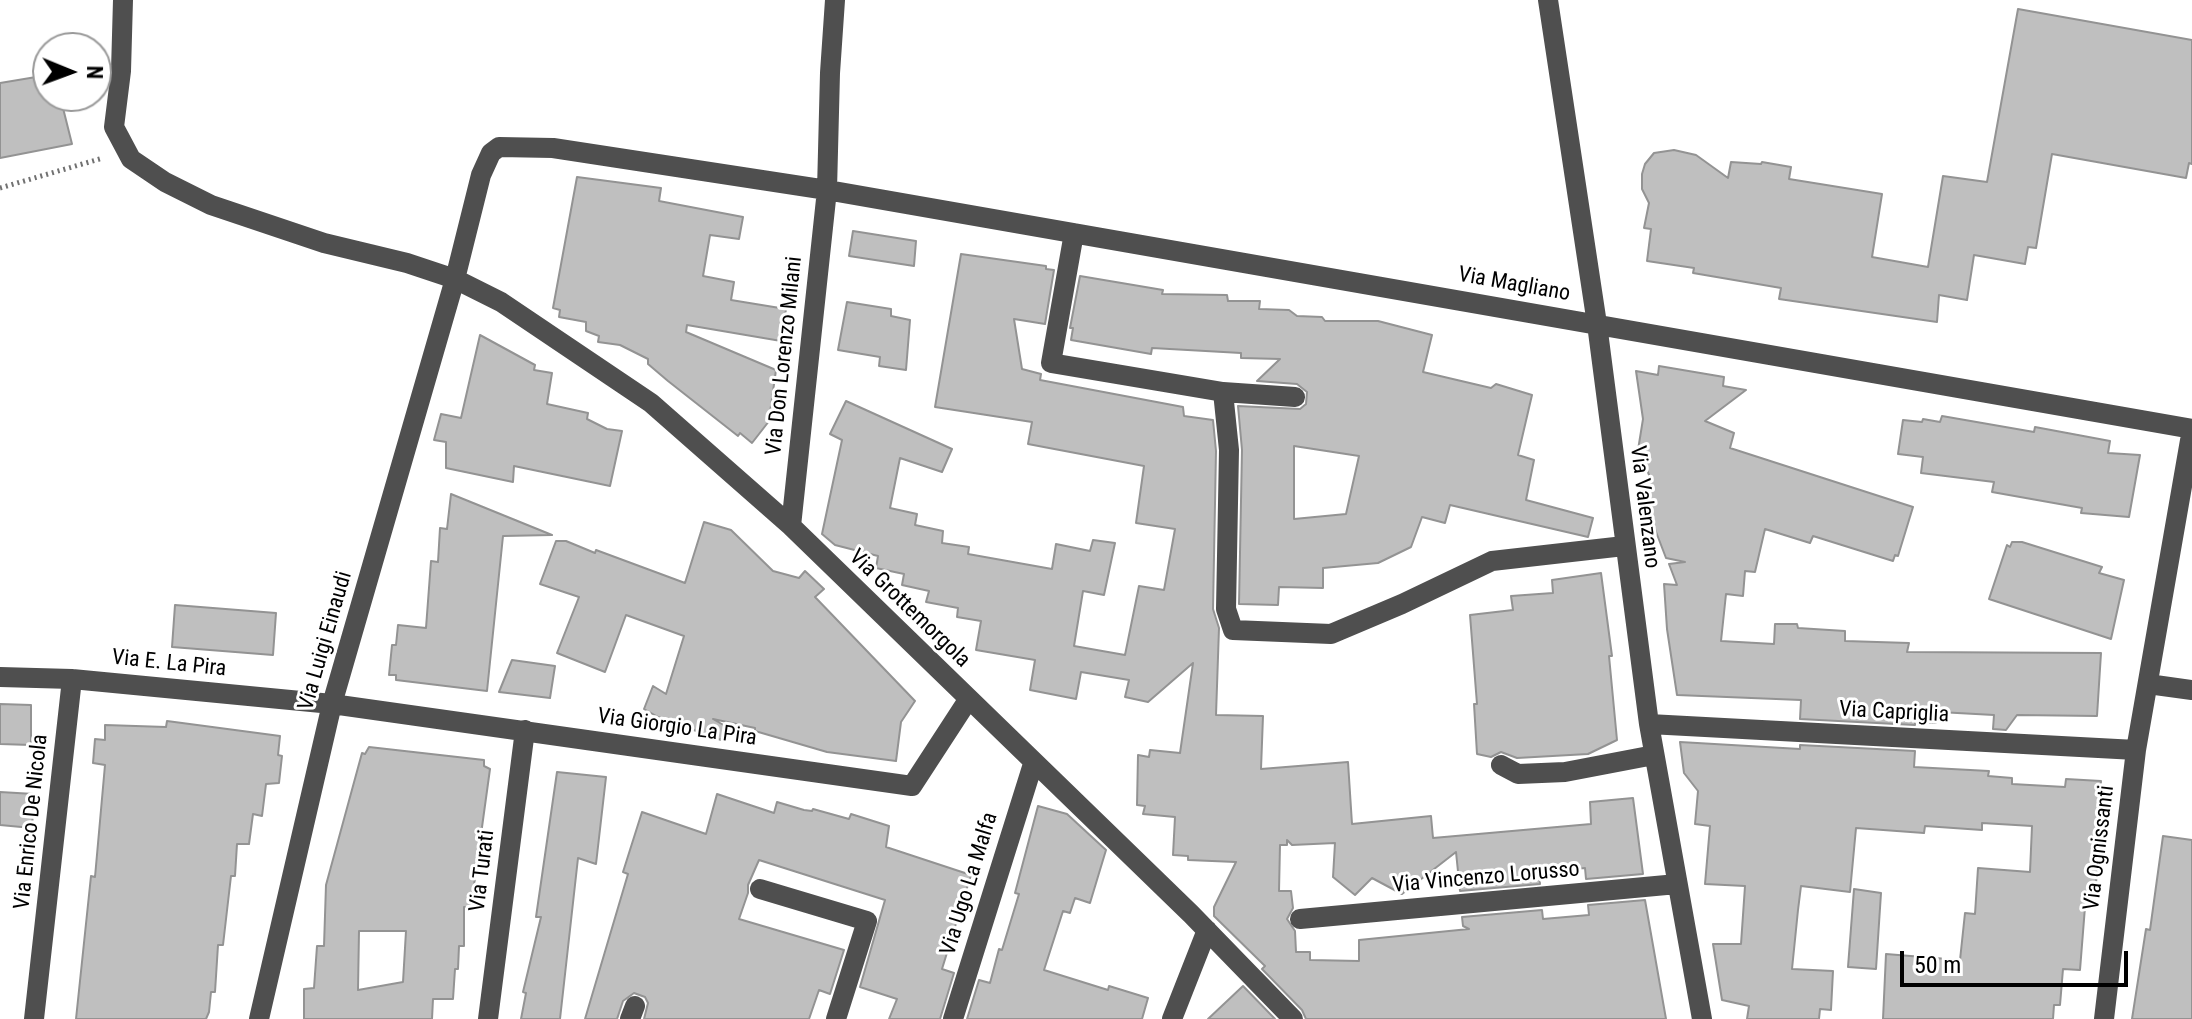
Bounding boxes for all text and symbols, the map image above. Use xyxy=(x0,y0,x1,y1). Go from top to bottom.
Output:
north arrow xyxy=(32,32,112,112)
text: N xyxy=(82,65,107,79)
street label: Via Don Lorenzo Milani xyxy=(761,255,809,457)
street label: Via Magliano xyxy=(1456,262,1572,308)
street label: Via Valenzano xyxy=(1623,444,1665,570)
street label: Via Grottemorgola xyxy=(843,544,975,674)
street label: Via Luigi Einaudi xyxy=(294,568,358,714)
street label: Via E. La Pira xyxy=(111,645,227,683)
street label: Via Capriglia xyxy=(1838,697,1950,729)
street label: Via Giorgio La Pira xyxy=(596,704,758,752)
street label: Via Enrico De Nicola xyxy=(10,733,54,911)
street label: Via Ognissanti xyxy=(2079,784,2121,912)
street label: Via Ugo La Malfa xyxy=(936,809,1004,959)
street label: Via Turati xyxy=(465,828,501,914)
street label: Via Vincenzo Lorusso xyxy=(1391,857,1581,899)
scale bar xyxy=(1904,935,2132,985)
text: 50 m xyxy=(1914,951,1961,979)

